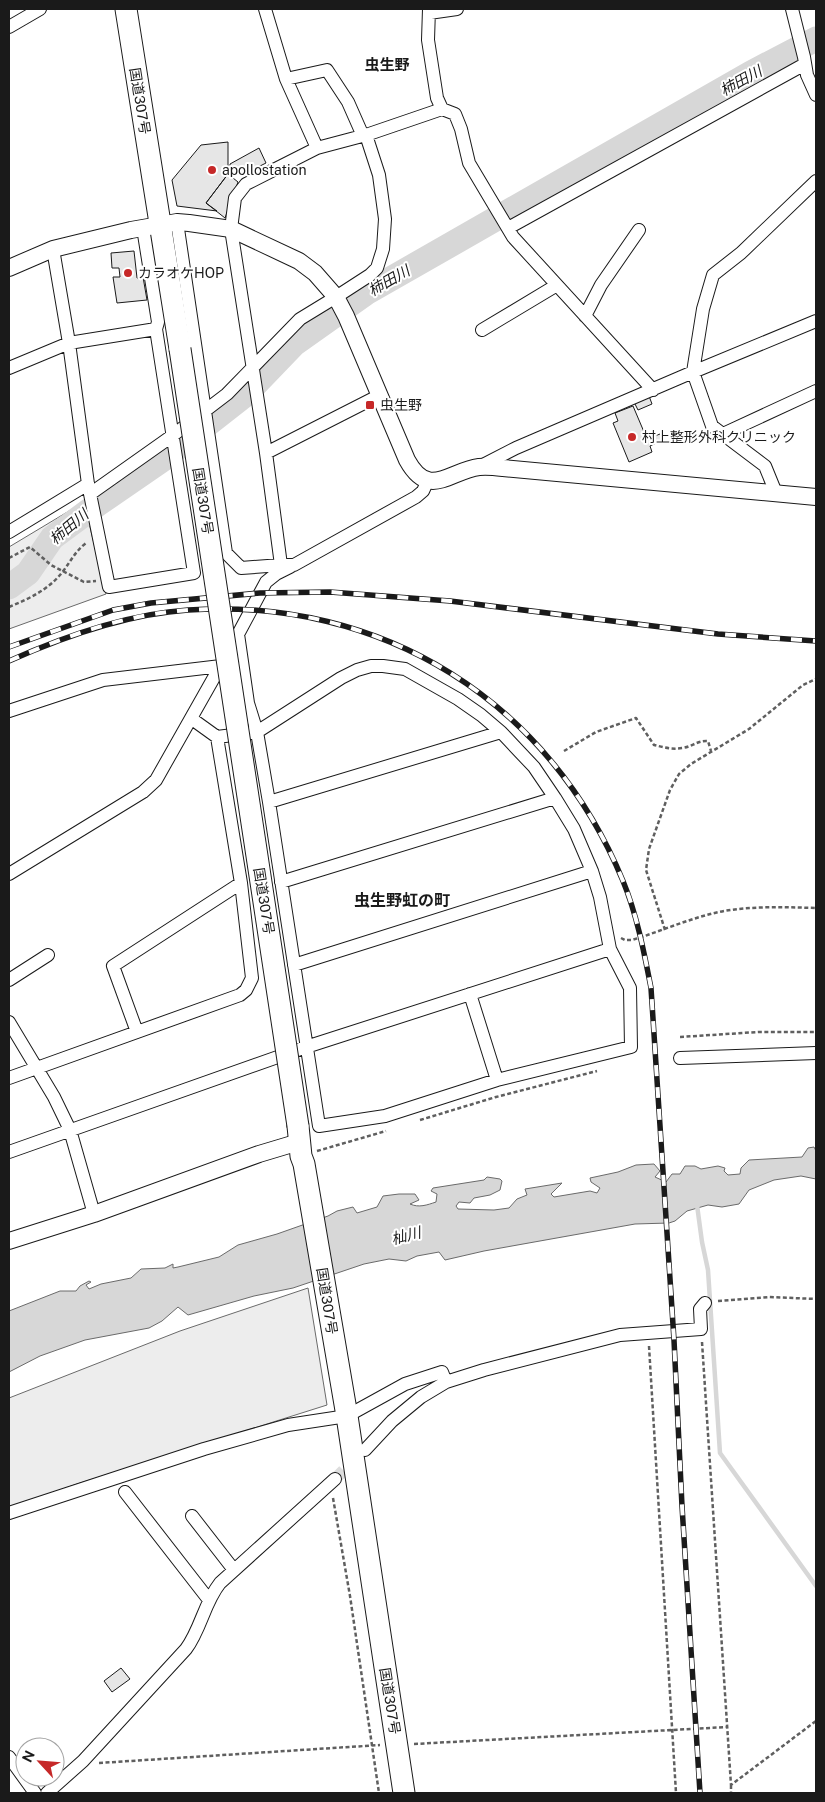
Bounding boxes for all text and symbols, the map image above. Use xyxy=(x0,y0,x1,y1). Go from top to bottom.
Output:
district label: 虫生野 xyxy=(364,56,410,73)
water label: 柿田川 xyxy=(717,61,766,99)
street label: 国道307号 xyxy=(127,66,153,136)
place label: apollostation xyxy=(222,162,306,178)
marker: apollostation xyxy=(206,164,218,176)
water label: 柿田川 xyxy=(365,261,414,299)
place label: カラオケHOP xyxy=(138,265,224,281)
marker: カラオケHOP xyxy=(122,267,134,279)
place label: 虫生野 xyxy=(380,397,422,413)
marker: 虫生野 xyxy=(364,399,376,411)
place label: 村上整形外科クリニック xyxy=(642,429,796,445)
marker: 村上整形外科クリニック xyxy=(626,431,638,443)
street label: 国道307号 xyxy=(190,466,216,536)
water label: 柿田川 xyxy=(46,504,93,548)
street label: 国道307号 xyxy=(251,866,277,936)
district label: 虫生野虹の町 xyxy=(354,891,450,910)
water label: 杣川 xyxy=(389,1223,424,1247)
street label: 国道307号 xyxy=(314,1266,340,1336)
street label: 国道307号 xyxy=(377,1666,403,1736)
north arrow xyxy=(15,1737,65,1787)
text: N xyxy=(19,1748,38,1765)

